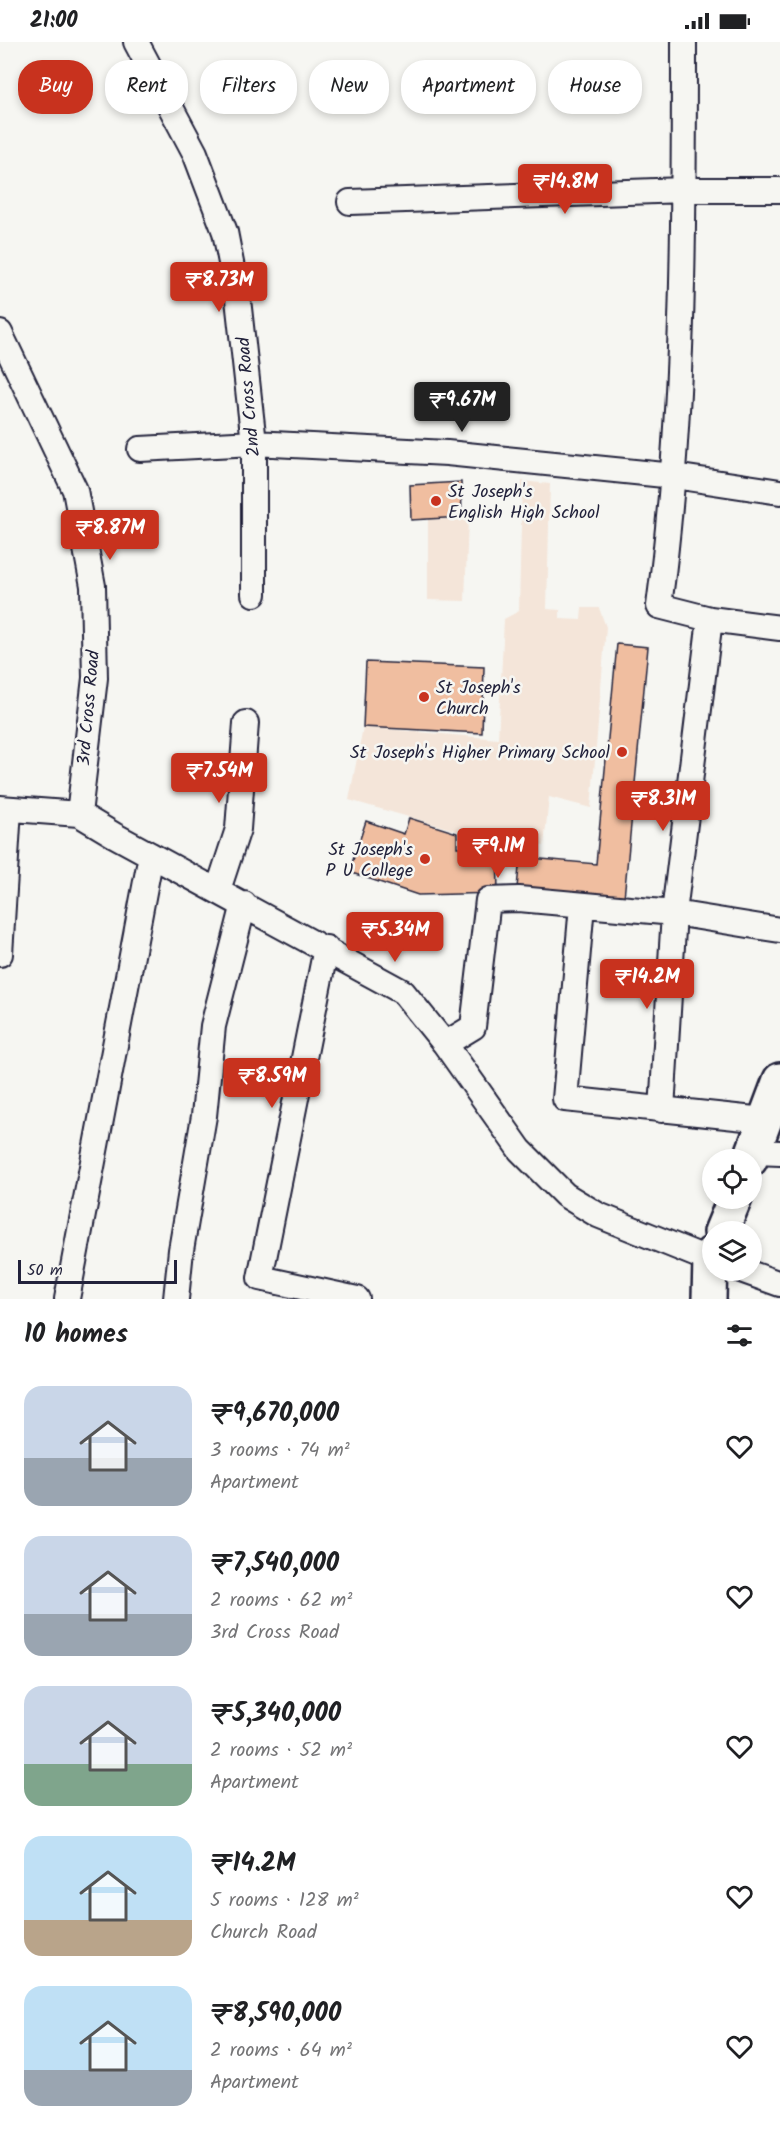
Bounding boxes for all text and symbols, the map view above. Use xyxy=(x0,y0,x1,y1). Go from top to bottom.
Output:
text: 21:00 xyxy=(30,4,77,39)
chip: Buy xyxy=(18,60,93,114)
chip: Rent xyxy=(105,60,188,114)
chip: Filters xyxy=(200,60,297,114)
chip: New xyxy=(309,60,389,114)
chip: Apartment xyxy=(401,60,536,114)
chip: House xyxy=(548,60,642,114)
pin: ₹14.8M xyxy=(516,164,614,215)
text: ₹14.8M xyxy=(532,167,598,199)
pin: ₹8.73M xyxy=(170,262,268,313)
text: ₹8.73M xyxy=(184,265,254,297)
street label: 2nd Cross Road xyxy=(230,335,269,458)
pin: ₹9.67M xyxy=(413,382,511,433)
text: ₹9.67M xyxy=(428,385,496,417)
place label: St Joseph's English High School xyxy=(448,478,600,528)
marker: St Joseph's English High School xyxy=(429,494,443,508)
pin: ₹8.87M xyxy=(61,510,159,561)
text: ₹8.87M xyxy=(75,513,145,545)
street label: 3rd Cross Road xyxy=(70,648,109,767)
place label: St Joseph's Church xyxy=(436,674,521,724)
marker: St Joseph's Church xyxy=(417,690,431,704)
place label: St Joseph's Higher Primary School xyxy=(350,739,611,768)
marker: St Joseph's Higher Primary School xyxy=(615,745,629,759)
pin: ₹7.54M xyxy=(170,753,268,804)
text: ₹7.54M xyxy=(185,756,253,788)
pin: ₹8.31M xyxy=(614,781,712,832)
text: ₹8.31M xyxy=(630,784,696,816)
pin: ₹9.1M xyxy=(456,828,540,879)
text: ₹9.1M xyxy=(471,831,525,863)
place label: St Joseph's P U College xyxy=(326,836,413,886)
marker: St Joseph's P U College xyxy=(418,852,432,866)
pin: ₹5.34M xyxy=(346,912,444,963)
text: ₹5.34M xyxy=(360,915,430,947)
pin: ₹14.2M xyxy=(598,959,696,1010)
text: ₹14.2M xyxy=(614,962,680,994)
pin: ₹8.59M xyxy=(223,1058,321,1109)
text: ₹8.59M xyxy=(237,1061,307,1093)
map controls xyxy=(702,1149,762,1281)
button: locate xyxy=(702,1149,762,1209)
button: layers xyxy=(702,1221,762,1281)
scale bar xyxy=(18,1257,177,1284)
text: 50 m xyxy=(27,1258,63,1283)
text: 10 homes xyxy=(24,1314,128,1356)
icon: filters xyxy=(723,1319,756,1352)
text: ₹9,670,000 xyxy=(210,1393,339,1435)
icon: home xyxy=(72,1410,144,1482)
icon: heart xyxy=(723,1430,756,1463)
text: 3 rooms · 74 m² xyxy=(210,1435,350,1467)
text: Apartment xyxy=(210,1467,299,1499)
text: ₹7,540,000 xyxy=(210,1543,339,1585)
icon: home xyxy=(72,1560,144,1632)
icon: heart xyxy=(723,1580,756,1613)
text: 2 rooms · 62 m² xyxy=(210,1585,352,1617)
text: 3rd Cross Road xyxy=(210,1617,339,1649)
text: ₹5,340,000 xyxy=(210,1693,341,1735)
icon: home xyxy=(72,1710,144,1782)
icon: heart xyxy=(723,1730,756,1763)
text: 2 rooms · 52 m² xyxy=(210,1735,352,1767)
text: Apartment xyxy=(210,1767,299,1799)
text: ₹14.2M xyxy=(210,1843,296,1885)
icon: home xyxy=(72,1860,144,1932)
icon: heart xyxy=(723,1880,756,1913)
text: 5 rooms · 128 m² xyxy=(210,1885,359,1917)
text: Church Road xyxy=(210,1917,317,1949)
text: ₹8,590,000 xyxy=(210,1993,341,2035)
icon: home xyxy=(72,2010,144,2082)
icon: heart xyxy=(723,2030,756,2063)
text: 2 rooms · 64 m² xyxy=(210,2035,352,2067)
text: Apartment xyxy=(210,2067,299,2099)

